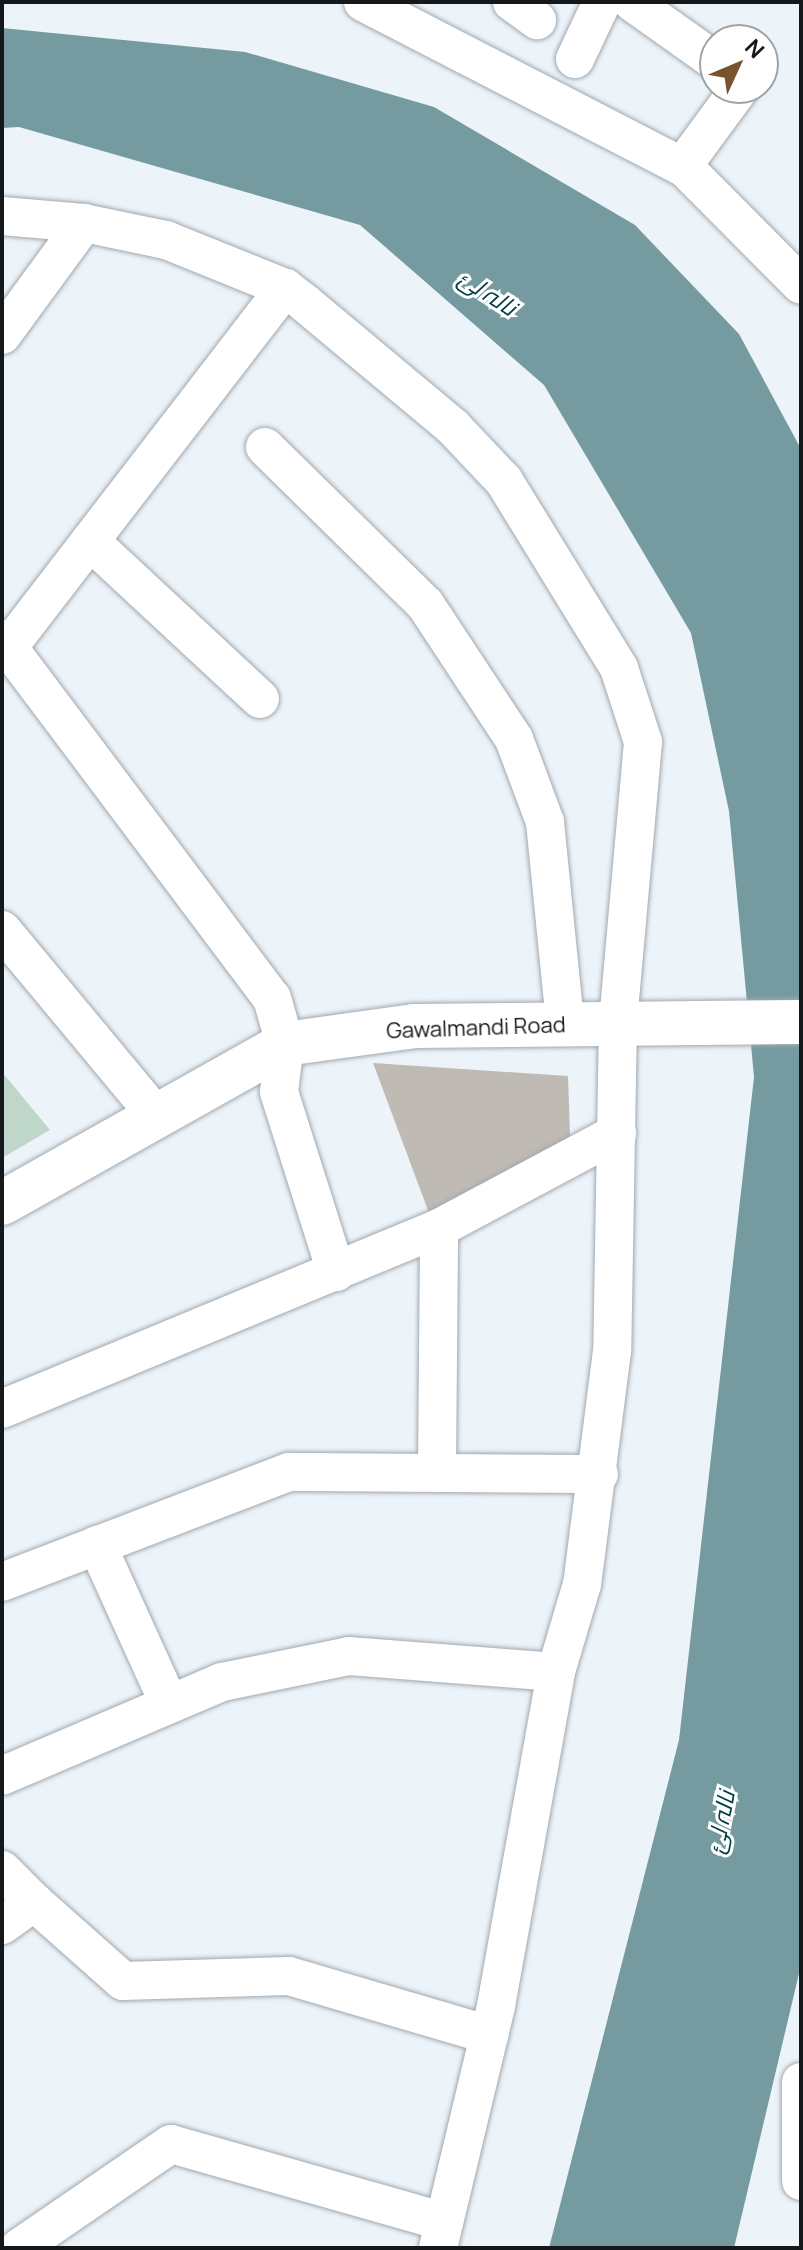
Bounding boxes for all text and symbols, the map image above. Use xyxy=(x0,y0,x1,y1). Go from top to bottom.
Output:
north arrow xyxy=(699,24,779,104)
text: N xyxy=(739,33,771,65)
water label: نالہ لئ xyxy=(454,263,522,321)
street label: Gawalmandi Road xyxy=(386,1012,566,1044)
water label: نالہ لئ xyxy=(700,1788,740,1856)

